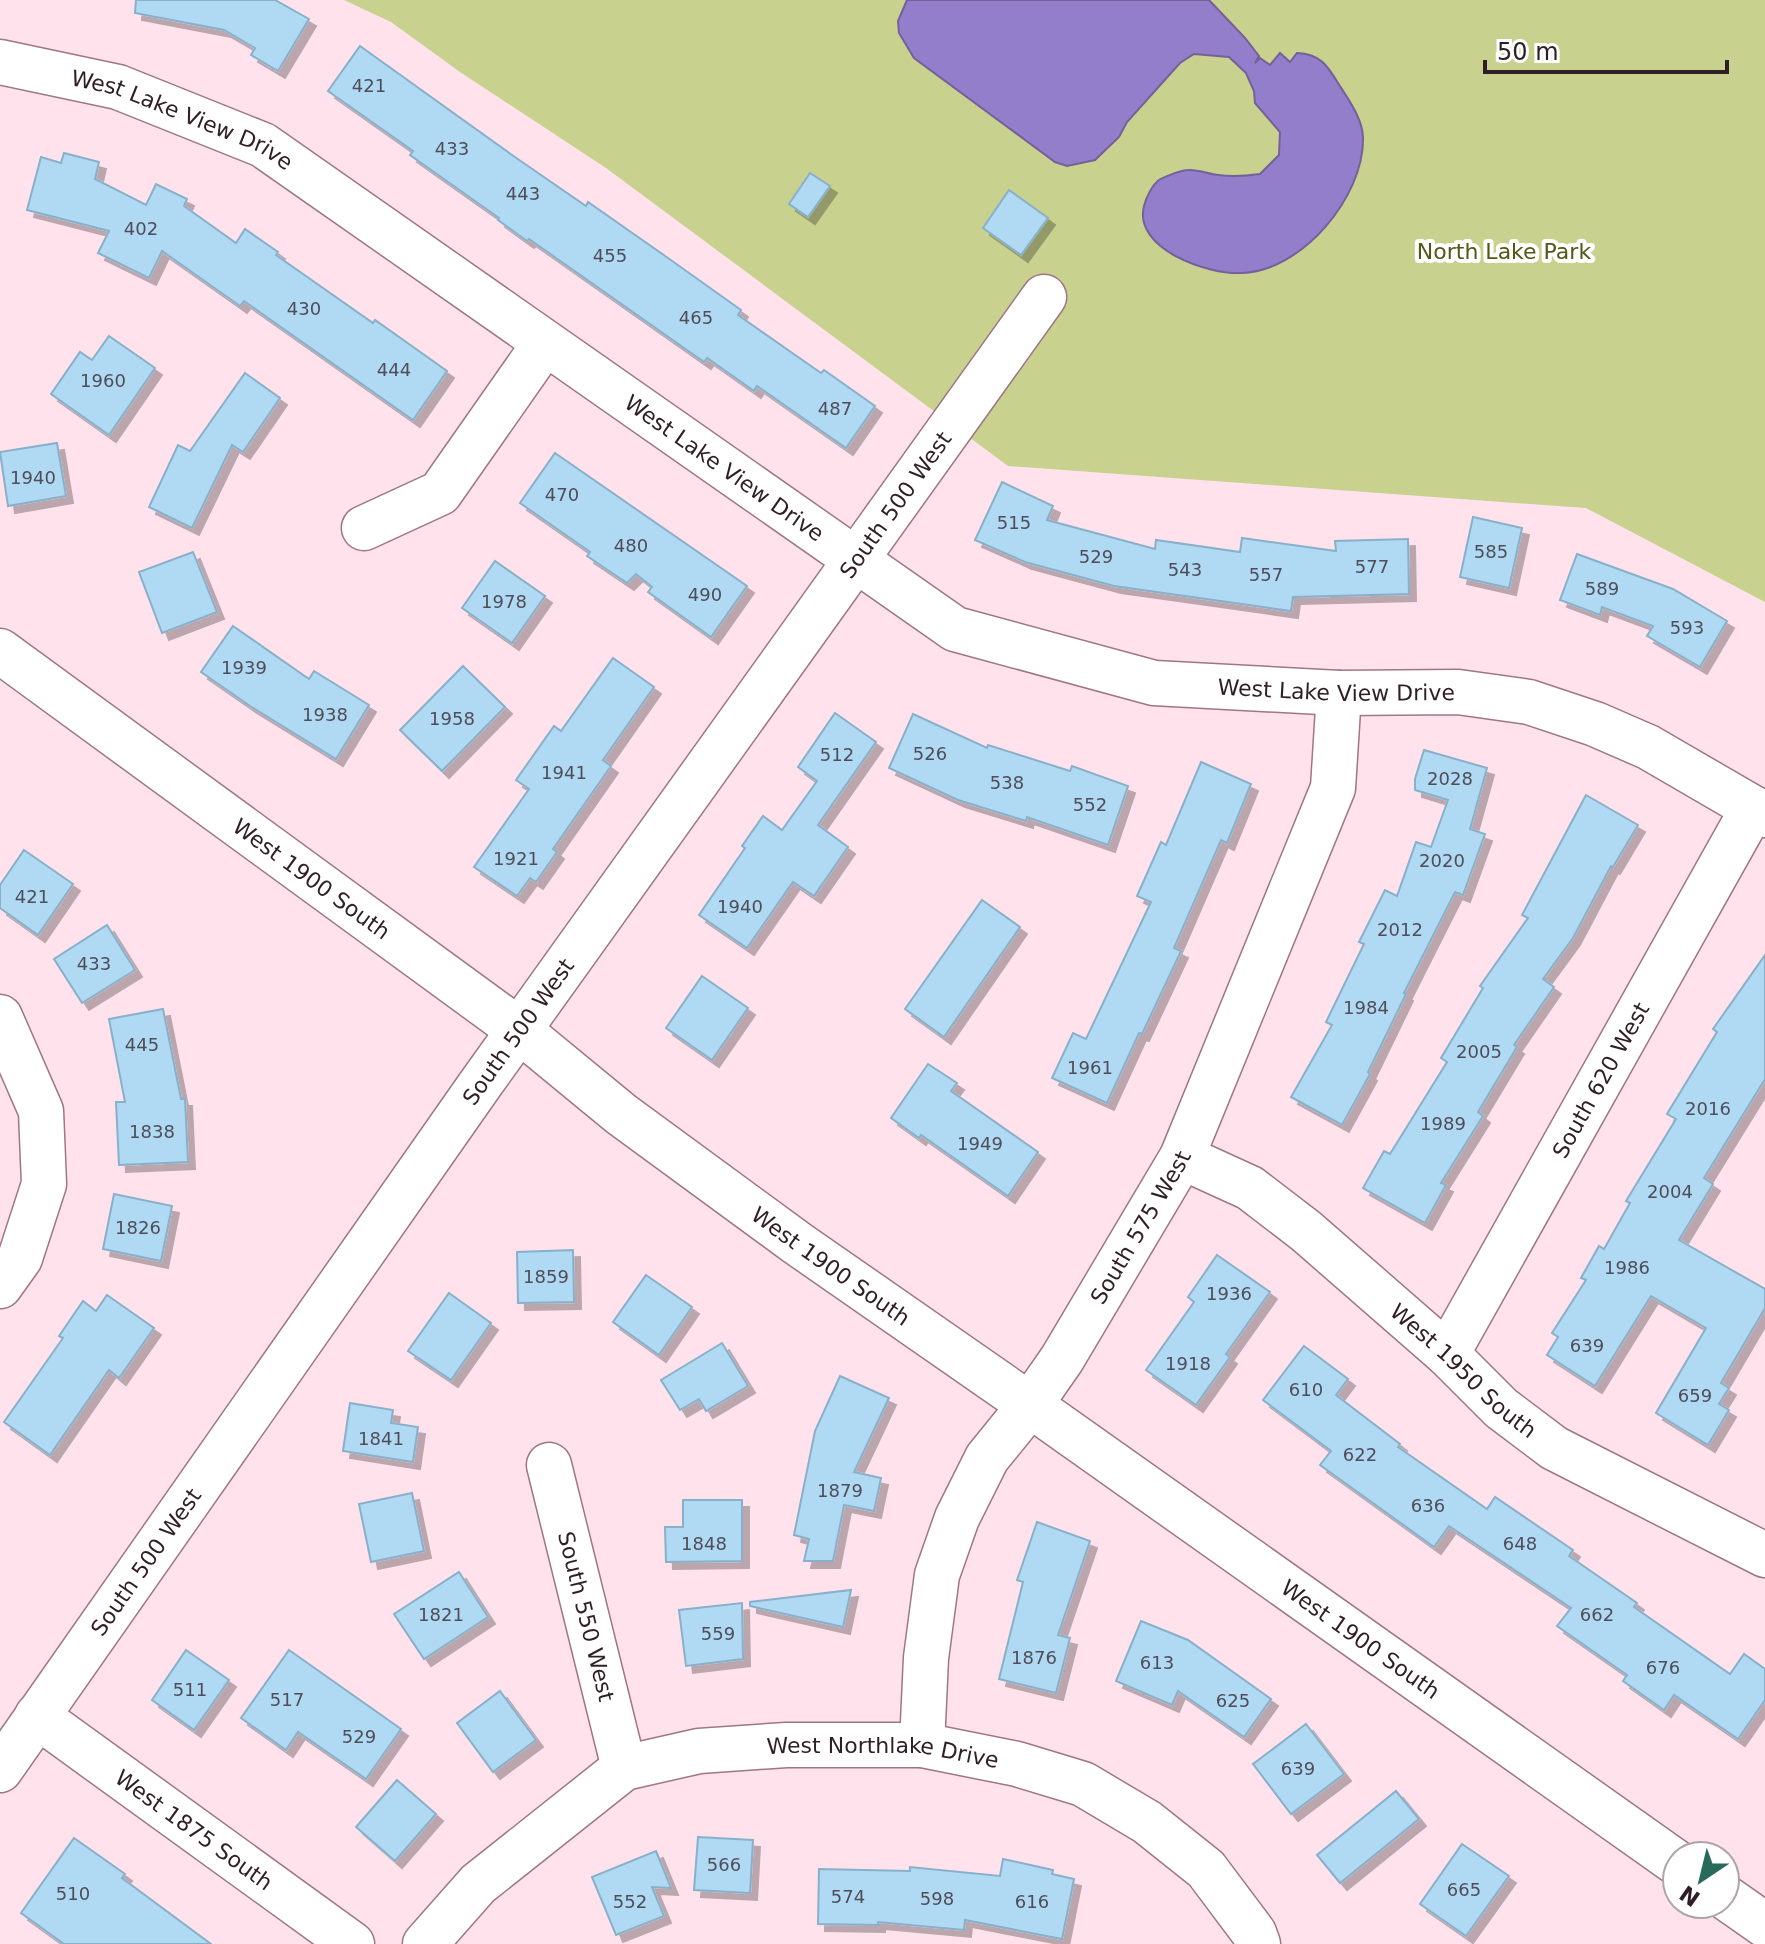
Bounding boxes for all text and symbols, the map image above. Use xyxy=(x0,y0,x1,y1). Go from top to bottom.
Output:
scale bar xyxy=(1485,24,1727,74)
text: 50 m xyxy=(1497,38,1559,66)
street label: West Lake View Drive xyxy=(69,65,298,175)
house number: 421 xyxy=(352,75,386,96)
house number: 433 xyxy=(435,138,469,159)
house number: 443 xyxy=(506,183,540,204)
house number: 402 xyxy=(124,218,158,239)
park label: North Lake Park xyxy=(1417,239,1591,264)
house number: 455 xyxy=(593,245,627,266)
house number: 430 xyxy=(287,298,321,319)
house number: 465 xyxy=(679,307,713,328)
house number: 444 xyxy=(377,359,411,380)
house number: 1960 xyxy=(80,370,126,391)
street label: West Lake View Drive xyxy=(620,390,829,546)
house number: 487 xyxy=(818,398,852,419)
street label: South 500 West xyxy=(835,427,957,583)
house number: 1940 xyxy=(10,467,56,488)
house number: 470 xyxy=(545,484,579,505)
house number: 515 xyxy=(997,512,1031,533)
house number: 480 xyxy=(614,535,648,556)
house number: 585 xyxy=(1474,541,1508,562)
house number: 529 xyxy=(1079,546,1113,567)
house number: 577 xyxy=(1355,556,1389,577)
house number: 543 xyxy=(1168,559,1202,580)
house number: 557 xyxy=(1249,564,1283,585)
house number: 589 xyxy=(1585,578,1619,599)
house number: 490 xyxy=(688,584,722,605)
house number: 1978 xyxy=(481,591,527,612)
house number: 593 xyxy=(1670,617,1704,638)
house number: 1939 xyxy=(221,657,267,678)
street label: West Lake View Drive xyxy=(1217,674,1455,706)
house number: 1938 xyxy=(302,704,348,725)
house number: 1958 xyxy=(429,708,475,729)
house number: 526 xyxy=(913,743,947,764)
house number: 512 xyxy=(820,744,854,765)
house number: 1941 xyxy=(541,762,587,783)
house number: 2028 xyxy=(1427,768,1473,789)
house number: 538 xyxy=(990,772,1024,793)
house number: 552 xyxy=(1073,794,1107,815)
street label: West 1900 South xyxy=(228,813,395,945)
house number: 1921 xyxy=(493,848,539,869)
house number: 2020 xyxy=(1419,850,1465,871)
house number: 421 xyxy=(15,886,49,907)
house number: 1940 xyxy=(717,896,763,917)
house number: 2012 xyxy=(1377,919,1423,940)
house number: 433 xyxy=(77,953,111,974)
street label: South 500 West xyxy=(458,954,579,1110)
house number: 1984 xyxy=(1343,997,1389,1018)
street label: South 620 West xyxy=(1547,998,1655,1162)
house number: 445 xyxy=(125,1034,159,1055)
house number: 2005 xyxy=(1456,1041,1502,1062)
house number: 1961 xyxy=(1067,1057,1113,1078)
house number: 2016 xyxy=(1685,1098,1731,1119)
house number: 1989 xyxy=(1420,1113,1466,1134)
house number: 1838 xyxy=(129,1121,175,1142)
house number: 1949 xyxy=(957,1133,1003,1154)
street label: South 575 West xyxy=(1086,1147,1196,1309)
house number: 2004 xyxy=(1647,1181,1693,1202)
street label: West 1900 South xyxy=(747,1202,915,1331)
house number: 1826 xyxy=(115,1217,161,1238)
house number: 1986 xyxy=(1604,1257,1650,1278)
house number: 1859 xyxy=(523,1266,569,1287)
house number: 1936 xyxy=(1206,1283,1252,1304)
street label: West 1950 South xyxy=(1385,1299,1541,1443)
house number: 639 xyxy=(1570,1335,1604,1356)
house number: 1918 xyxy=(1165,1353,1211,1374)
house number: 610 xyxy=(1289,1379,1323,1400)
house number: 659 xyxy=(1678,1385,1712,1406)
house number: 1841 xyxy=(358,1428,404,1449)
house number: 622 xyxy=(1343,1444,1377,1465)
house number: 1879 xyxy=(817,1480,863,1501)
street label: South 500 West xyxy=(86,1483,206,1641)
house number: 636 xyxy=(1411,1495,1445,1516)
street label: South 550 West xyxy=(553,1529,619,1704)
house number: 1848 xyxy=(681,1533,727,1554)
house number: 648 xyxy=(1503,1533,1537,1554)
street label: West 1900 South xyxy=(1276,1575,1444,1704)
house number: 1821 xyxy=(418,1604,464,1625)
house number: 662 xyxy=(1580,1604,1614,1625)
house number: 559 xyxy=(701,1623,735,1644)
house number: 1876 xyxy=(1011,1647,1057,1668)
house number: 613 xyxy=(1140,1652,1174,1673)
house number: 676 xyxy=(1646,1657,1680,1678)
house number: 511 xyxy=(173,1679,207,1700)
house number: 517 xyxy=(270,1689,304,1710)
house number: 625 xyxy=(1216,1690,1250,1711)
house number: 529 xyxy=(342,1726,376,1747)
street label: West Northlake Drive xyxy=(766,1733,1001,1773)
house number: 639 xyxy=(1281,1758,1315,1779)
street label: West 1875 South xyxy=(110,1765,277,1895)
north arrow xyxy=(1661,1840,1741,1920)
house number: 566 xyxy=(707,1854,741,1875)
house number: 665 xyxy=(1447,1879,1481,1900)
text: N xyxy=(1675,1880,1705,1911)
house number: 510 xyxy=(56,1883,90,1904)
house number: 574 xyxy=(831,1886,865,1907)
house number: 598 xyxy=(920,1888,954,1909)
house number: 552 xyxy=(613,1891,647,1912)
house number: 616 xyxy=(1015,1891,1049,1912)

